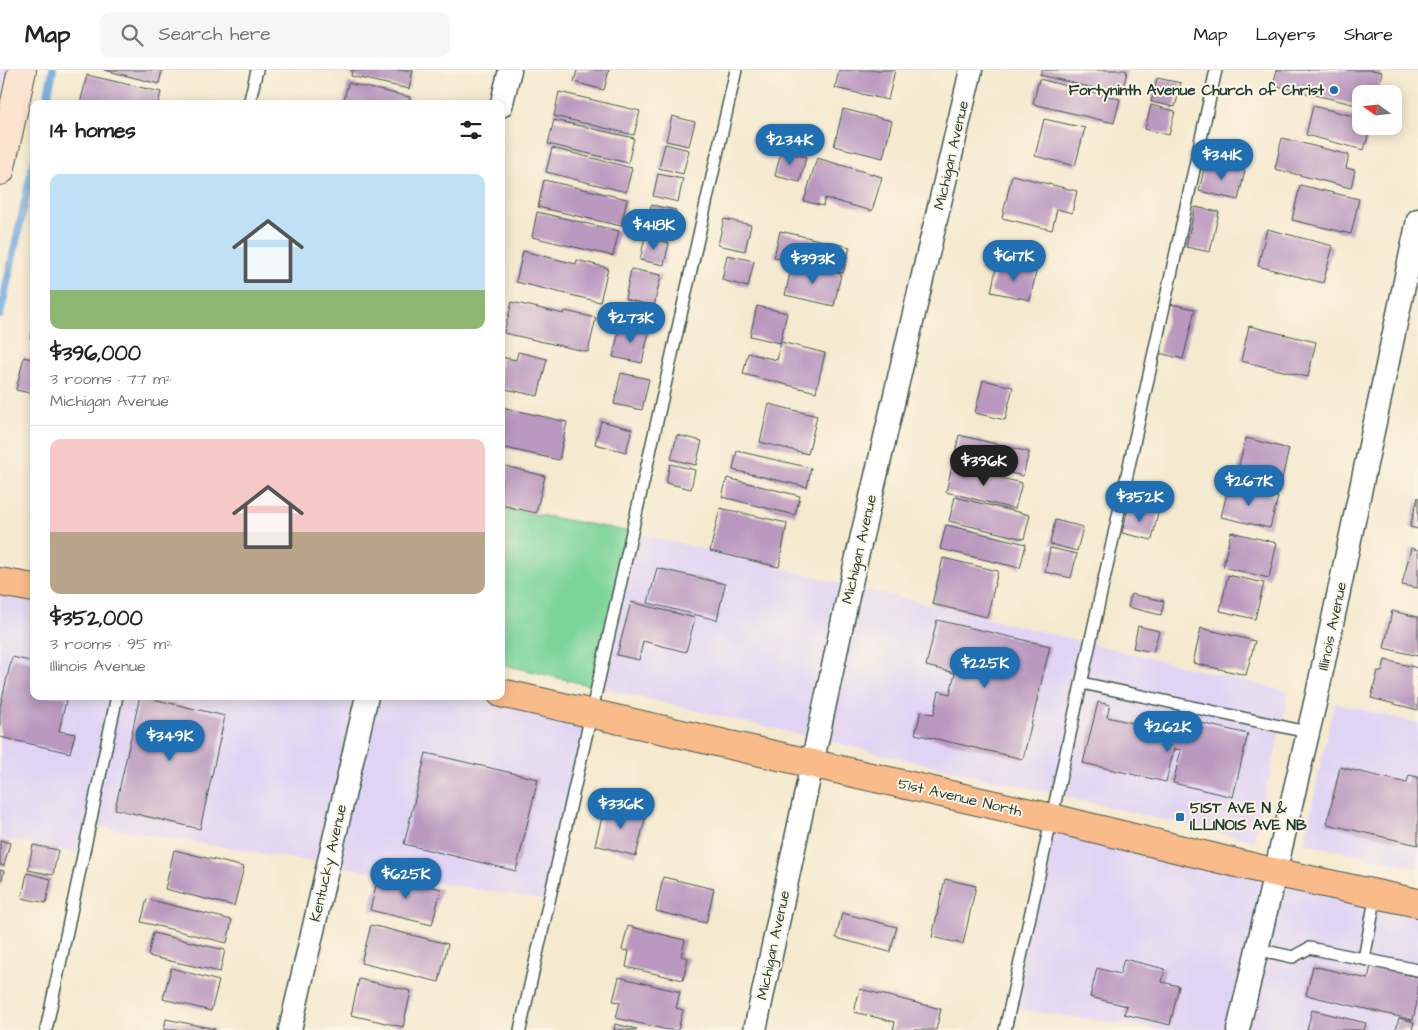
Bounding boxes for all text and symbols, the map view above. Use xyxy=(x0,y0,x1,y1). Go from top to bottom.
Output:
search box xyxy=(100,12,450,57)
text: Map xyxy=(25,18,70,52)
icon: search xyxy=(118,21,146,49)
text: Search here xyxy=(158,21,271,48)
text: Map xyxy=(1193,22,1227,47)
text: Layers xyxy=(1255,22,1316,47)
text: Share xyxy=(1344,22,1393,47)
place label: Fortyninth Avenue Church of Christ xyxy=(1069,80,1325,102)
marker: Fortyninth Avenue Church of Christ xyxy=(1328,84,1340,96)
north arrow xyxy=(1352,85,1402,135)
map controls xyxy=(1352,85,1402,135)
street label: Michigan Avenue xyxy=(929,98,975,212)
text: 14 homes xyxy=(50,116,136,145)
icon: filters xyxy=(457,116,485,144)
pin: $234K xyxy=(755,124,825,166)
text: $234K xyxy=(767,129,813,151)
pin: $341K xyxy=(1187,138,1257,181)
text: $341K xyxy=(1202,144,1242,166)
icon: home xyxy=(223,206,313,296)
pin: $418K xyxy=(619,208,689,251)
text: $418K xyxy=(633,214,675,236)
pin: $617K xyxy=(979,240,1049,282)
pin: $393K xyxy=(778,242,848,285)
text: $617K xyxy=(994,245,1034,267)
text: $393K xyxy=(791,248,835,270)
pin: $273K xyxy=(596,302,666,344)
text: $273K xyxy=(608,307,654,329)
text: $396,000 xyxy=(50,339,141,368)
text: 3 rooms · 77 m² xyxy=(50,368,171,390)
text: Michigan Avenue xyxy=(50,390,169,412)
pin: $396K xyxy=(949,444,1019,487)
text: $396K xyxy=(961,450,1007,472)
pin: $267K xyxy=(1214,464,1284,507)
text: $267K xyxy=(1225,470,1273,492)
icon: home xyxy=(223,472,313,562)
pin: $352K xyxy=(1105,480,1175,523)
text: $352K xyxy=(1116,486,1164,508)
street label: Michigan Avenue xyxy=(837,492,883,606)
street label: Illinois Avenue xyxy=(1313,580,1352,672)
text: $352,000 xyxy=(50,604,143,633)
text: 3 rooms · 95 m² xyxy=(50,633,172,655)
pin: $225K xyxy=(950,646,1020,689)
text: $225K xyxy=(961,652,1009,674)
text: Illinois Avenue xyxy=(50,655,146,677)
pin: $262K xyxy=(1133,710,1203,753)
text: $262K xyxy=(1145,716,1191,738)
pin: $349K xyxy=(135,720,205,762)
text: $349K xyxy=(147,725,193,747)
street label: 51st Avenue North xyxy=(896,773,1024,822)
pin: $336K xyxy=(586,788,656,830)
text: $336K xyxy=(599,793,643,815)
place label: 51ST AVE N & ILLINOIS AVE NB xyxy=(1190,798,1307,836)
street label: Kentucky Avenue xyxy=(305,802,353,924)
marker: 51ST AVE N & ILLINOIS AVE NB xyxy=(1174,811,1186,823)
pin: $625K xyxy=(371,858,441,900)
text: $625K xyxy=(381,863,431,885)
street label: Michigan Avenue xyxy=(752,888,796,1002)

